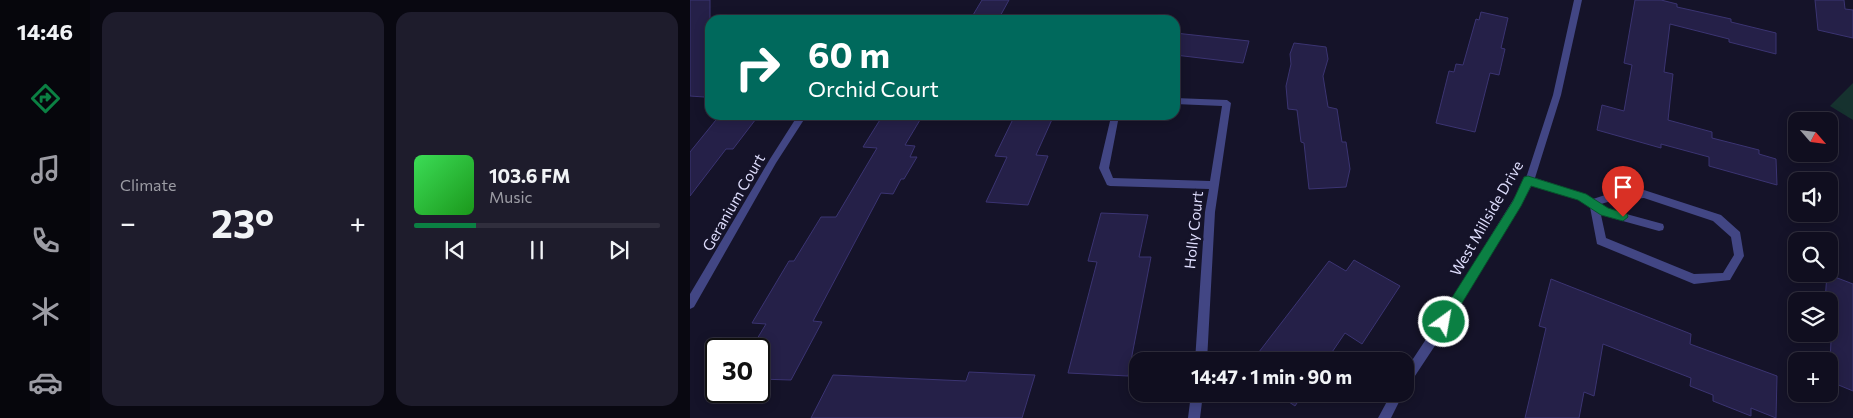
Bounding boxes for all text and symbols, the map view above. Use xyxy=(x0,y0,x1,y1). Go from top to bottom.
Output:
text: 14:46 xyxy=(17,18,73,45)
text: 60 m xyxy=(808,32,890,75)
icon: right xyxy=(725,35,790,100)
text: Orchid Court xyxy=(808,75,939,102)
icon: directions xyxy=(28,81,63,116)
north arrow xyxy=(1788,112,1838,162)
map controls xyxy=(1788,112,1838,402)
street label: Geranium Court xyxy=(698,150,768,254)
icon: music xyxy=(28,152,63,187)
street label: West Millside Drive xyxy=(1446,157,1526,279)
text: 103.6 FM xyxy=(489,164,570,187)
pin xyxy=(1602,166,1644,217)
button: sound xyxy=(1788,172,1838,222)
icon: arrive xyxy=(1609,173,1637,201)
text: Climate xyxy=(120,175,176,194)
text: Music xyxy=(489,187,533,206)
street label: Holly Court xyxy=(1180,190,1206,270)
text: 23° xyxy=(211,199,274,246)
text: − xyxy=(120,205,136,239)
text: + xyxy=(350,205,366,239)
icon: phone xyxy=(28,223,63,258)
button: search xyxy=(1788,232,1838,282)
icon: previous xyxy=(441,236,469,264)
icon: pause xyxy=(523,236,551,264)
icon: next xyxy=(605,236,633,264)
button: layers xyxy=(1788,292,1838,342)
icon: climate xyxy=(28,294,63,329)
position arrow xyxy=(1417,295,1469,347)
speed limit sign: 30 xyxy=(705,338,770,403)
button: + xyxy=(1788,352,1838,402)
icon: car xyxy=(28,365,63,400)
text: 14:47 · 1 min · 90 m xyxy=(1191,365,1352,388)

